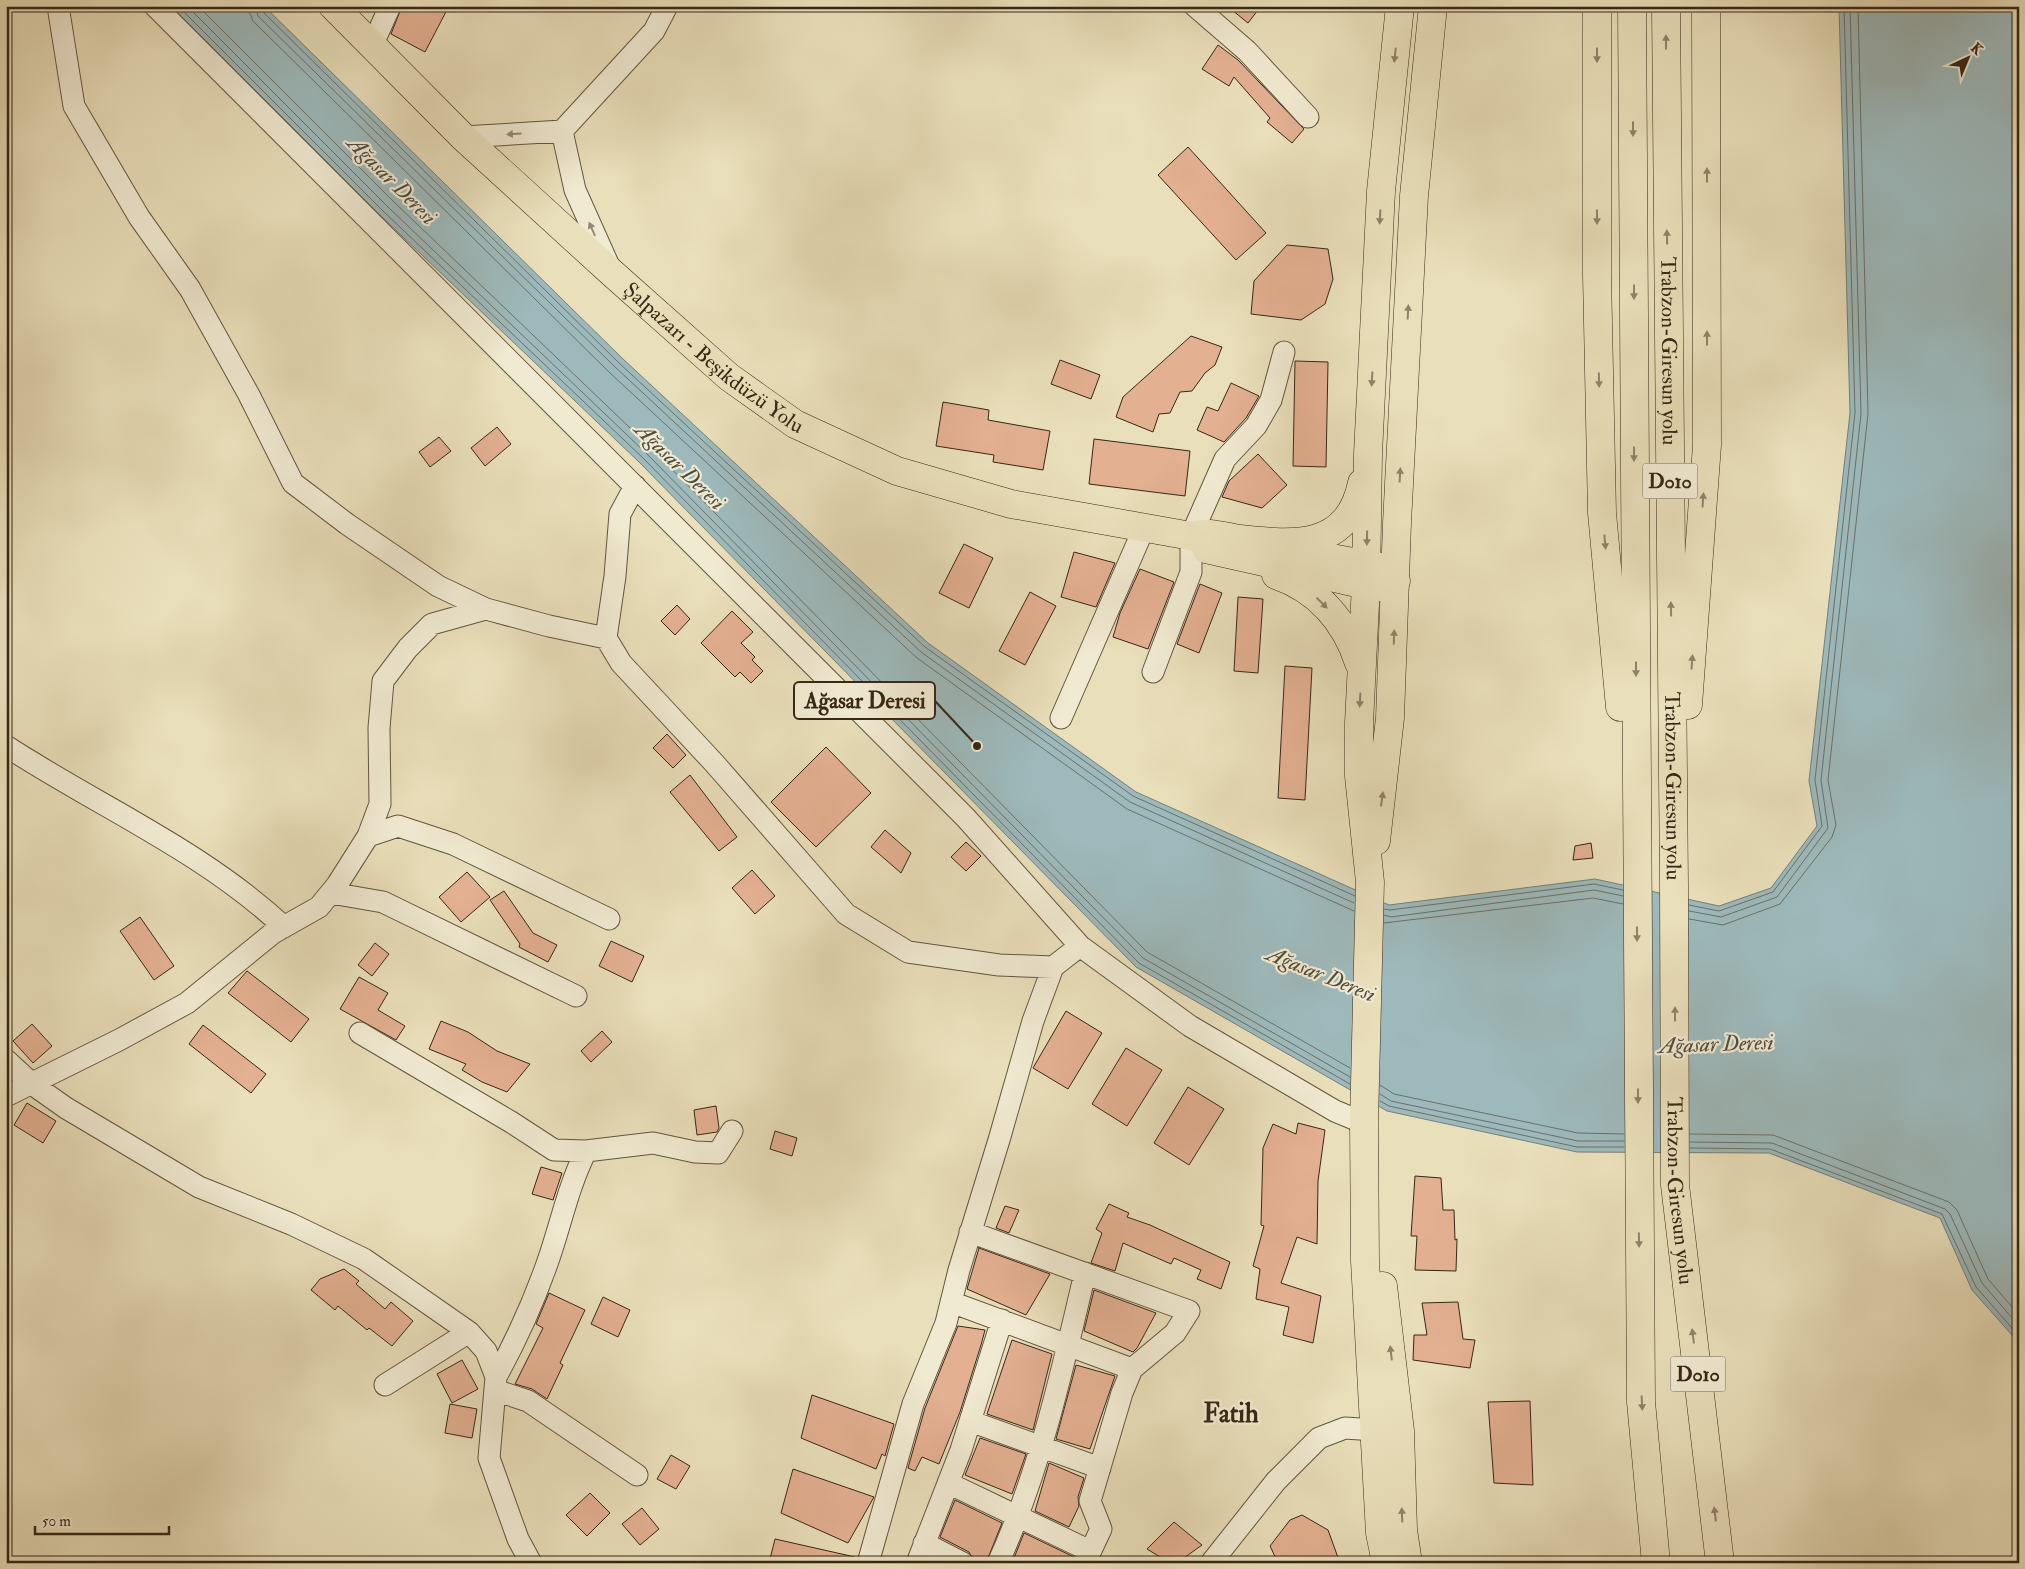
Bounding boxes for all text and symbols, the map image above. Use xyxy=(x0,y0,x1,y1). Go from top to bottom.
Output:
north arrow xyxy=(1942,32,1992,82)
one-way arrow xyxy=(1662,34,1670,50)
text: K xyxy=(1967,39,1987,59)
one-way arrow xyxy=(1391,47,1399,63)
one-way arrow xyxy=(1593,47,1601,63)
one-way arrow xyxy=(1629,122,1637,138)
water label: Ağasar Deresi xyxy=(340,128,443,231)
one-way arrow xyxy=(505,131,521,139)
one-way arrow xyxy=(1703,167,1711,183)
one-way arrow xyxy=(1375,209,1383,225)
one-way arrow xyxy=(1593,210,1601,226)
one-way arrow xyxy=(587,222,595,236)
one-way arrow xyxy=(1663,229,1671,245)
street label: Trabzon-Giresun yolu xyxy=(1655,257,1683,446)
street label: Şalpazarı - Beşikdüzü Yolu xyxy=(618,276,808,440)
one-way arrow xyxy=(1630,284,1638,300)
one-way arrow xyxy=(1404,304,1412,320)
one-way arrow xyxy=(1703,330,1711,346)
one-way arrow xyxy=(1367,371,1375,387)
one-way arrow xyxy=(1595,372,1603,388)
water label: Ağasar Deresi xyxy=(627,415,731,516)
one-way arrow xyxy=(1630,447,1638,463)
road number: D010 xyxy=(1642,464,1698,498)
one-way arrow xyxy=(1396,466,1404,482)
one-way arrow xyxy=(1700,492,1708,508)
one-way arrow xyxy=(1363,530,1371,546)
one-way arrow xyxy=(1601,535,1609,551)
one-way arrow xyxy=(1316,597,1328,609)
one-way arrow xyxy=(1667,601,1675,617)
one-way arrow xyxy=(1390,629,1398,645)
one-way arrow xyxy=(1688,654,1696,670)
one-way arrow xyxy=(1632,662,1640,678)
callout: Ağasar Deresi xyxy=(794,682,935,719)
text: Ağasar Deresi xyxy=(803,687,926,716)
one-way arrow xyxy=(1355,692,1363,708)
street label: Trabzon-Giresun yolu xyxy=(1659,692,1687,880)
one-way arrow xyxy=(1378,791,1386,807)
one-way arrow xyxy=(1633,926,1641,942)
water label: Ağasar Deresi xyxy=(1260,939,1380,1009)
one-way arrow xyxy=(1671,1006,1679,1022)
water label: Ağasar Deresi xyxy=(1656,1028,1774,1060)
one-way arrow xyxy=(1634,1089,1642,1105)
street label: Trabzon-Giresun yolu xyxy=(1661,1097,1700,1286)
one-way arrow xyxy=(1635,1232,1643,1248)
one-way arrow xyxy=(1689,1327,1697,1343)
one-way arrow xyxy=(1387,1344,1395,1360)
road number: D010 xyxy=(1670,1356,1726,1392)
one-way arrow xyxy=(1638,1395,1646,1411)
district label: Fatih xyxy=(1203,1398,1259,1430)
scale bar xyxy=(35,1504,169,1536)
one-way arrow xyxy=(1398,1506,1406,1522)
one-way arrow xyxy=(1711,1506,1719,1522)
text: 50 m xyxy=(42,1512,71,1531)

